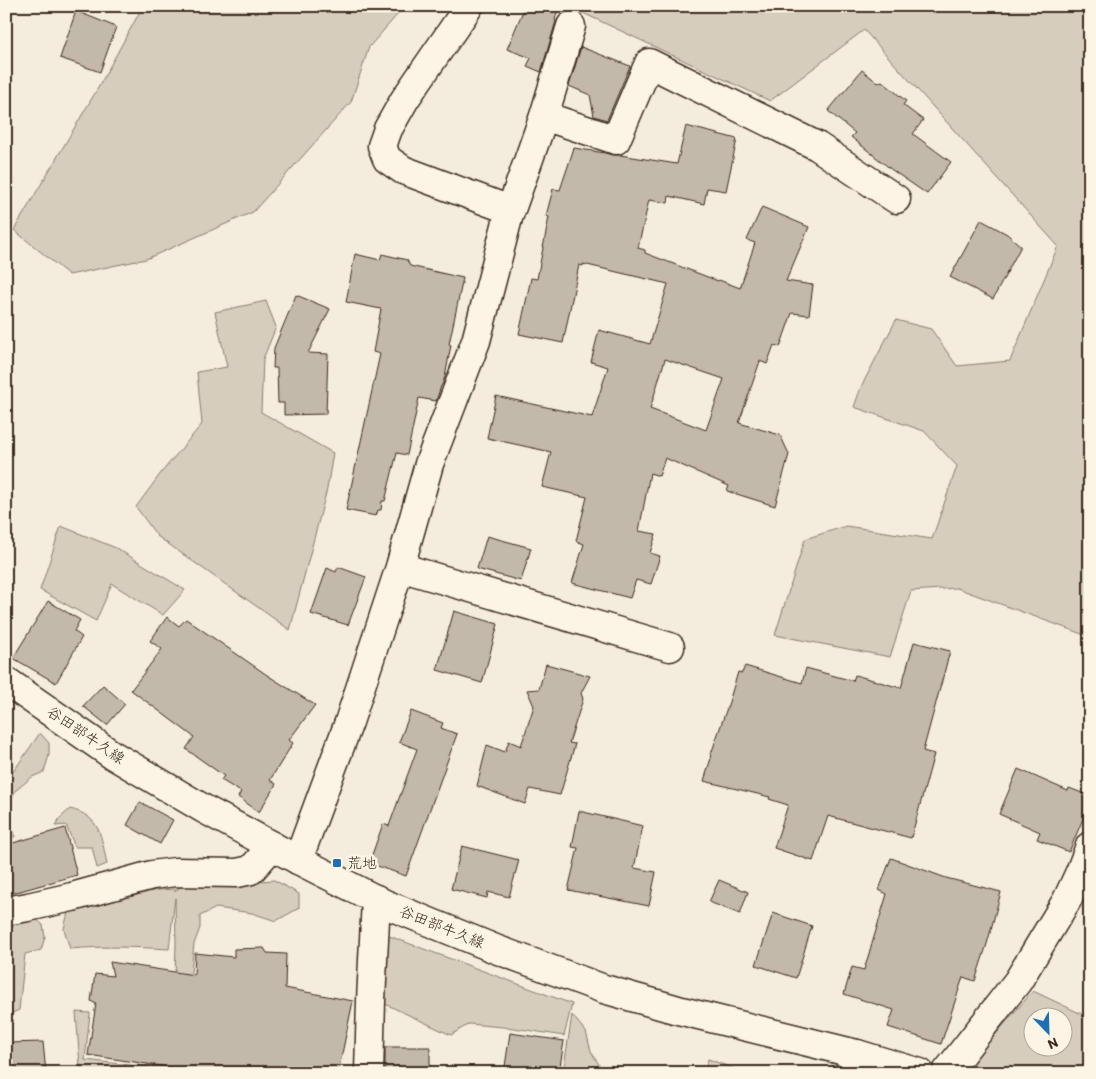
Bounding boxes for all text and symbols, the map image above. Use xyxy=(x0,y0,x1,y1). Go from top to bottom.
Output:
street label: 谷田部牛久線 xyxy=(44,702,128,768)
place label: 荒地 xyxy=(347,854,377,872)
marker: 荒地 xyxy=(331,857,343,869)
street label: 谷田部牛久線 xyxy=(397,902,487,952)
north arrow xyxy=(1024,1006,1074,1056)
text: N xyxy=(1045,1034,1061,1053)

